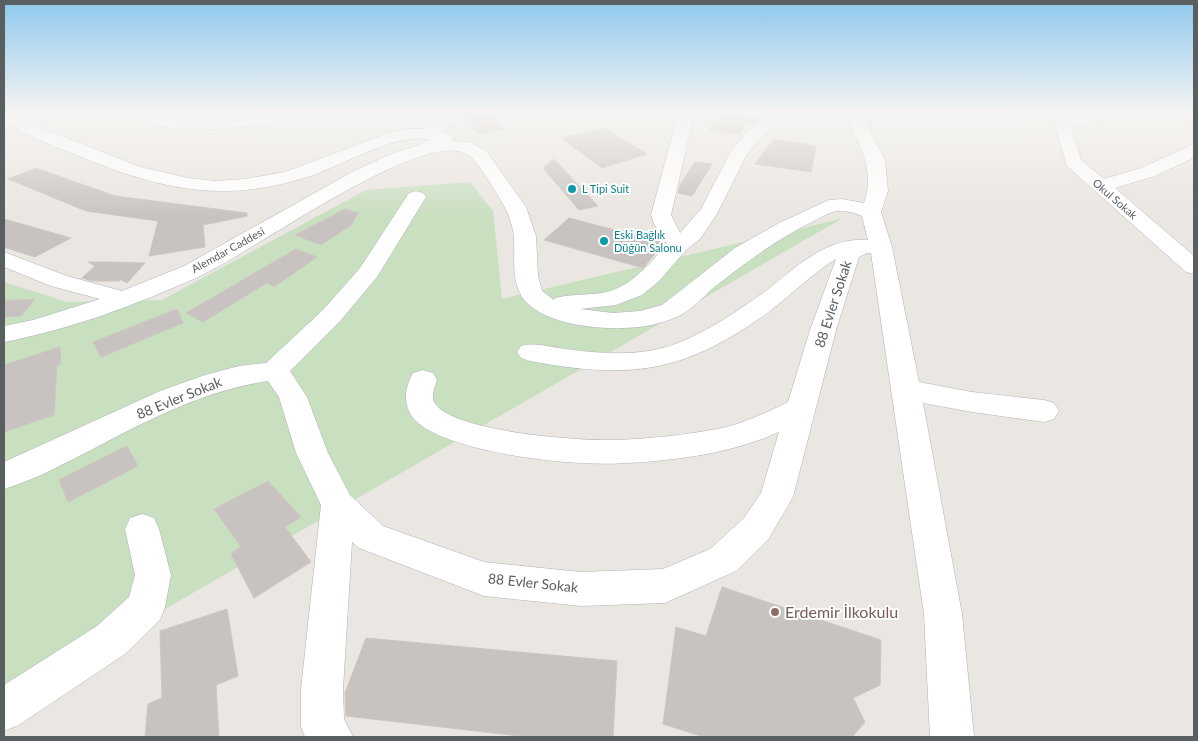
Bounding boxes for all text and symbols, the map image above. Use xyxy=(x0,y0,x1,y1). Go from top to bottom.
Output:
street label: Okul Sokak xyxy=(1090,176,1141,222)
place label: L Tipi Suit xyxy=(582,182,629,195)
marker: L Tipi Suit xyxy=(566,183,578,195)
street label: Alemdar Caddesi xyxy=(189,224,267,275)
place label: Eski Bağlık Düğün Salonu xyxy=(614,228,682,254)
marker: Eski Bağlık Düğün Salonu xyxy=(598,235,610,247)
street label: 88 Evler Sokak xyxy=(810,257,855,350)
street label: 88 Evler Sokak xyxy=(134,372,225,422)
street label: 88 Evler Sokak xyxy=(487,569,580,596)
place label: Erdemir İlkokulu xyxy=(785,602,898,621)
marker: Erdemir İlkokulu xyxy=(769,606,781,618)

